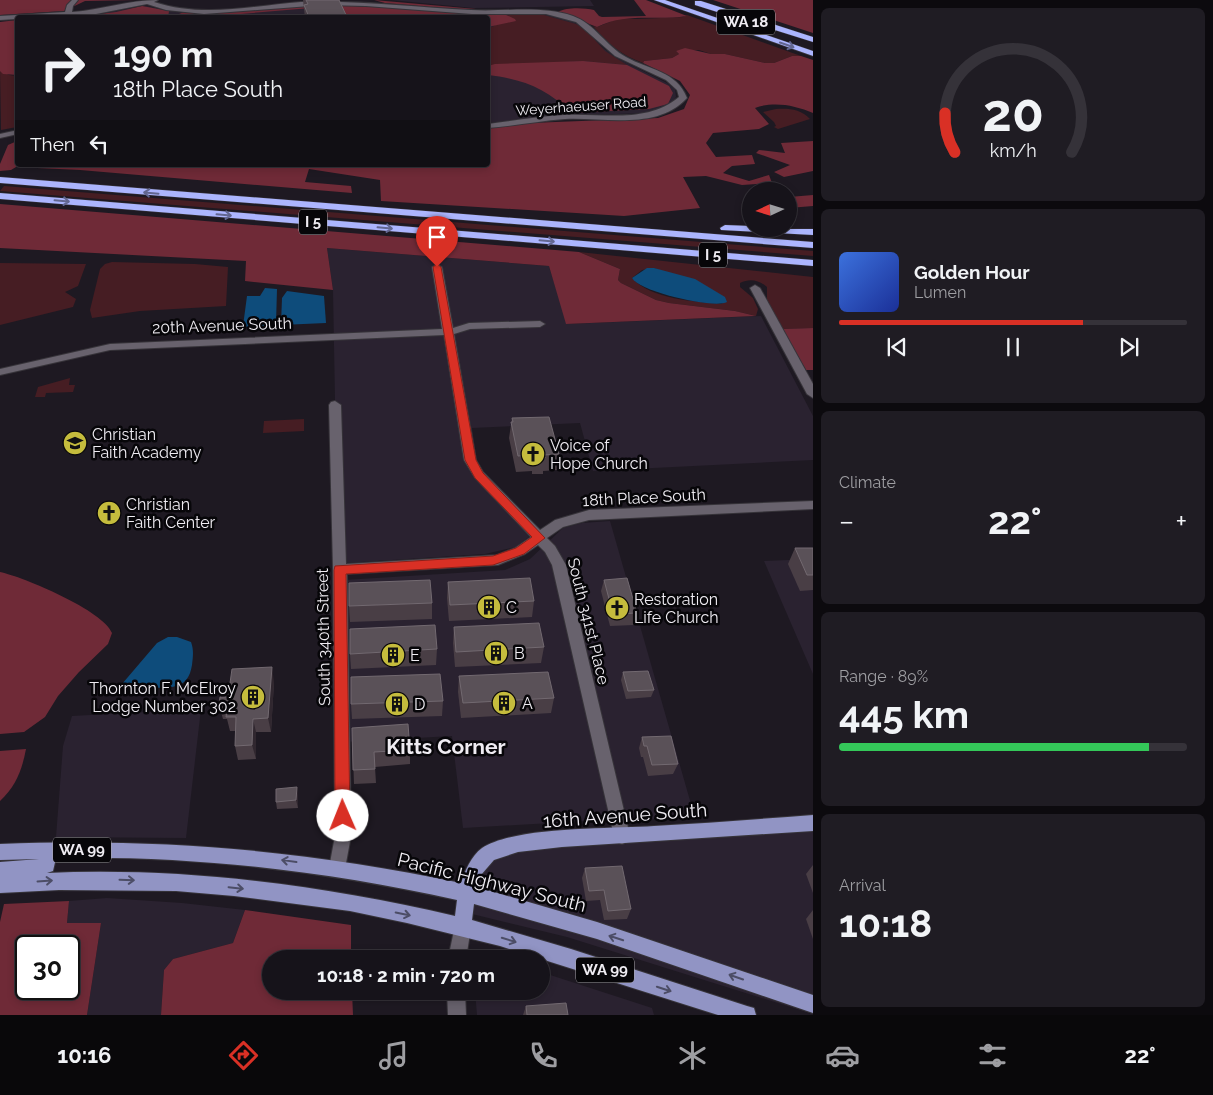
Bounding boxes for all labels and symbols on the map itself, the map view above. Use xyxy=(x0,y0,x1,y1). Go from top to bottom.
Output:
road number: WA 18 xyxy=(717,10,775,34)
one-way arrow xyxy=(778,41,794,50)
street label: Weyerhaeuser Road xyxy=(515,93,647,119)
north arrow xyxy=(742,182,798,238)
one-way arrow xyxy=(143,188,159,197)
one-way arrow xyxy=(53,197,69,206)
one-way arrow xyxy=(215,210,231,219)
road number: I 5 xyxy=(299,210,327,234)
pin xyxy=(416,216,458,267)
one-way arrow xyxy=(377,223,393,232)
one-way arrow xyxy=(539,236,555,245)
road number: I 5 xyxy=(699,242,727,268)
street label: 20th Avenue South xyxy=(152,314,292,337)
place label: Christian Faith Academy xyxy=(92,425,202,462)
school or university icon: Christian Faith Academy xyxy=(62,430,88,456)
place label: Voice of Hope Church xyxy=(550,436,648,473)
church icon: Voice of Hope Church xyxy=(520,441,546,467)
street label: 18th Place South xyxy=(582,485,706,510)
place label: Christian Faith Center xyxy=(126,495,216,532)
church icon: Christian Faith Center xyxy=(96,500,122,526)
street label: South 341st Place xyxy=(564,556,613,686)
street label: South 340th Street xyxy=(313,567,334,706)
place label: Restoration Life Church xyxy=(634,590,719,627)
building icon: C xyxy=(476,594,502,620)
church icon: Restoration Life Church xyxy=(604,595,630,621)
place label: C xyxy=(506,598,517,617)
building icon: B xyxy=(483,640,509,666)
building icon: E xyxy=(380,642,406,668)
place label: B xyxy=(514,644,525,663)
place label: E xyxy=(410,646,420,665)
place label: Thornton F. McElroy Lodge Number 302 xyxy=(89,679,236,716)
building icon: Thornton F. McElroy Lodge Number 302 xyxy=(240,684,266,710)
building icon: A xyxy=(491,690,517,716)
building icon: D xyxy=(384,691,410,717)
place label: A xyxy=(522,694,533,713)
place label: D xyxy=(414,695,425,714)
district label: Kitts Corner xyxy=(386,734,506,759)
position arrow xyxy=(316,789,368,841)
street label: 16th Avenue South xyxy=(542,798,708,832)
road number: WA 99 xyxy=(53,838,111,862)
street label: Pacific Highway South xyxy=(395,848,589,916)
one-way arrow xyxy=(282,856,298,866)
one-way arrow xyxy=(119,875,135,884)
one-way arrow xyxy=(37,876,53,885)
one-way arrow xyxy=(227,883,243,893)
one-way arrow xyxy=(394,910,410,919)
one-way arrow xyxy=(609,933,624,942)
speed limit sign: 30 xyxy=(15,935,80,1000)
one-way arrow xyxy=(501,935,517,945)
road number: WA 99 xyxy=(576,958,634,982)
one-way arrow xyxy=(728,972,744,982)
one-way arrow xyxy=(656,984,672,994)

